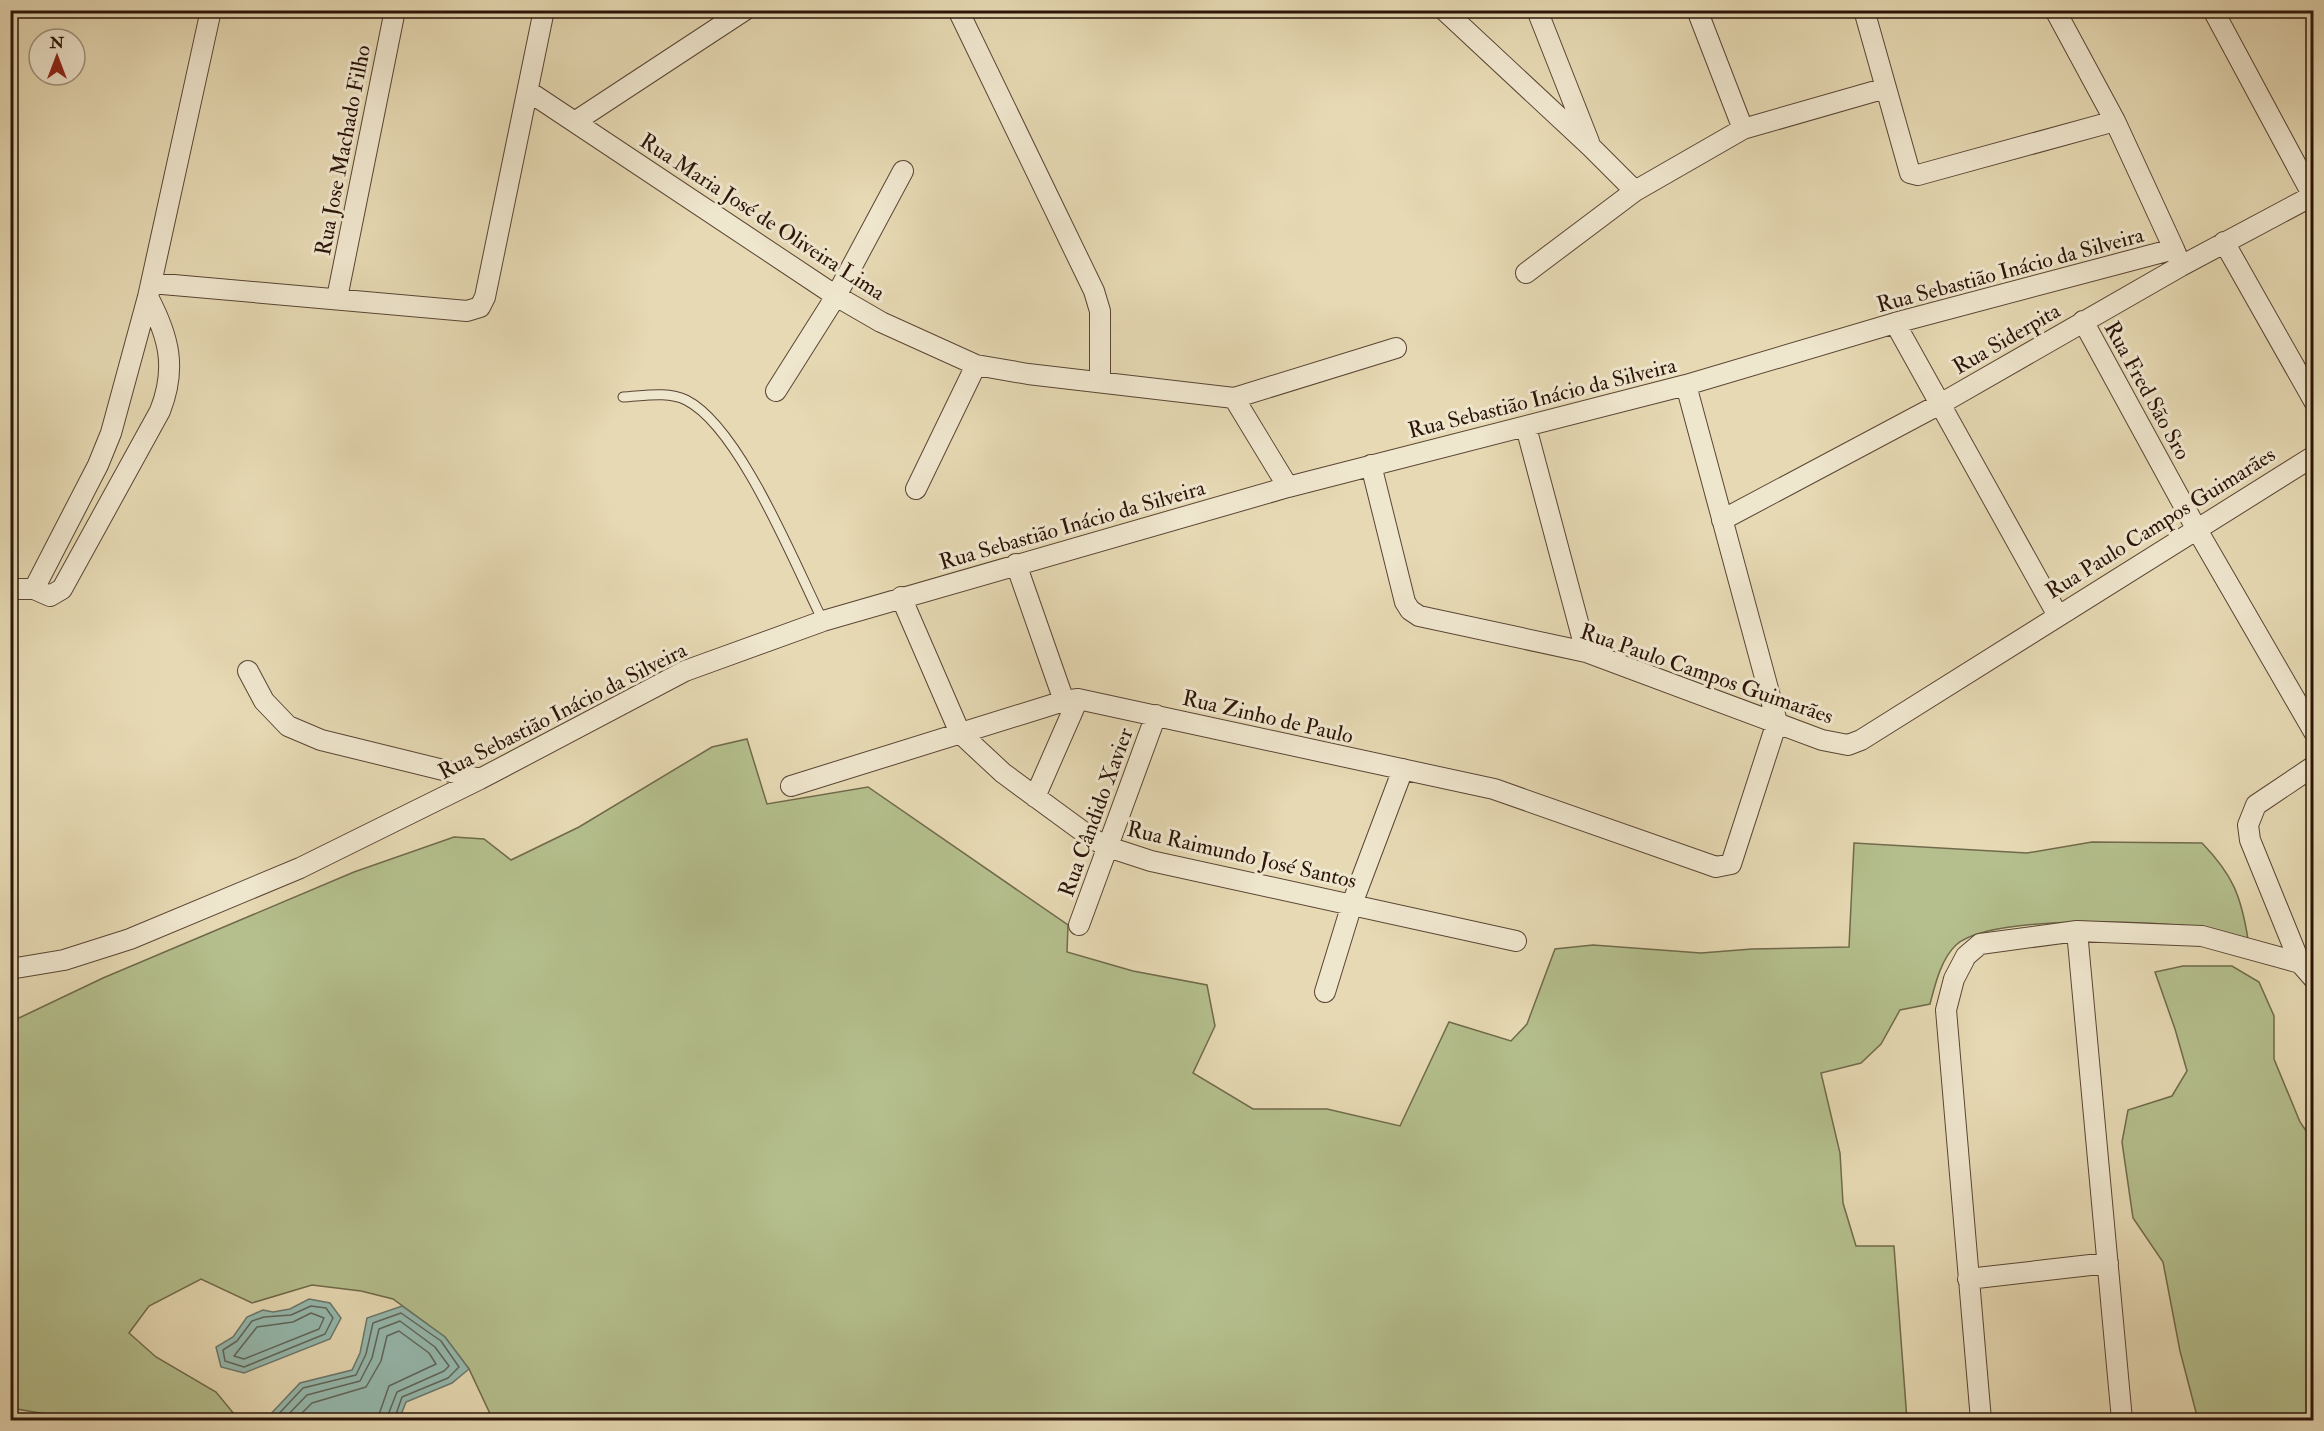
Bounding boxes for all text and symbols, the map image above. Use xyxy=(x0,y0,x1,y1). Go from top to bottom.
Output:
north arrow xyxy=(27,27,87,87)
text: N xyxy=(49,33,65,53)
street label: Rua Jose Machado Filho xyxy=(309,42,377,258)
street label: Rua Maria José de Oliveira Lima xyxy=(635,127,891,307)
street label: Rua Sebastião Inácio da Silveira xyxy=(1874,221,2148,319)
street label: Rua Siderpita xyxy=(1948,296,2067,382)
street label: Rua Fred São Sro xyxy=(2098,316,2197,465)
street label: Rua Sebastião Inácio da Silveira xyxy=(1405,351,1680,445)
street label: Rua Paulo Campos Guimarães xyxy=(2040,441,2281,606)
street label: Rua Sebastião Inácio da Silveira xyxy=(936,473,1209,576)
street label: Rua Paulo Campos Guimarães xyxy=(1576,617,1837,731)
street label: Rua Sebastião Inácio da Silveira xyxy=(433,635,692,786)
street label: Rua Zinho de Paulo xyxy=(1180,684,1356,750)
street label: Rua Cândido Xavier xyxy=(1052,723,1140,901)
street label: Rua Raimundo José Santos xyxy=(1124,815,1359,895)

